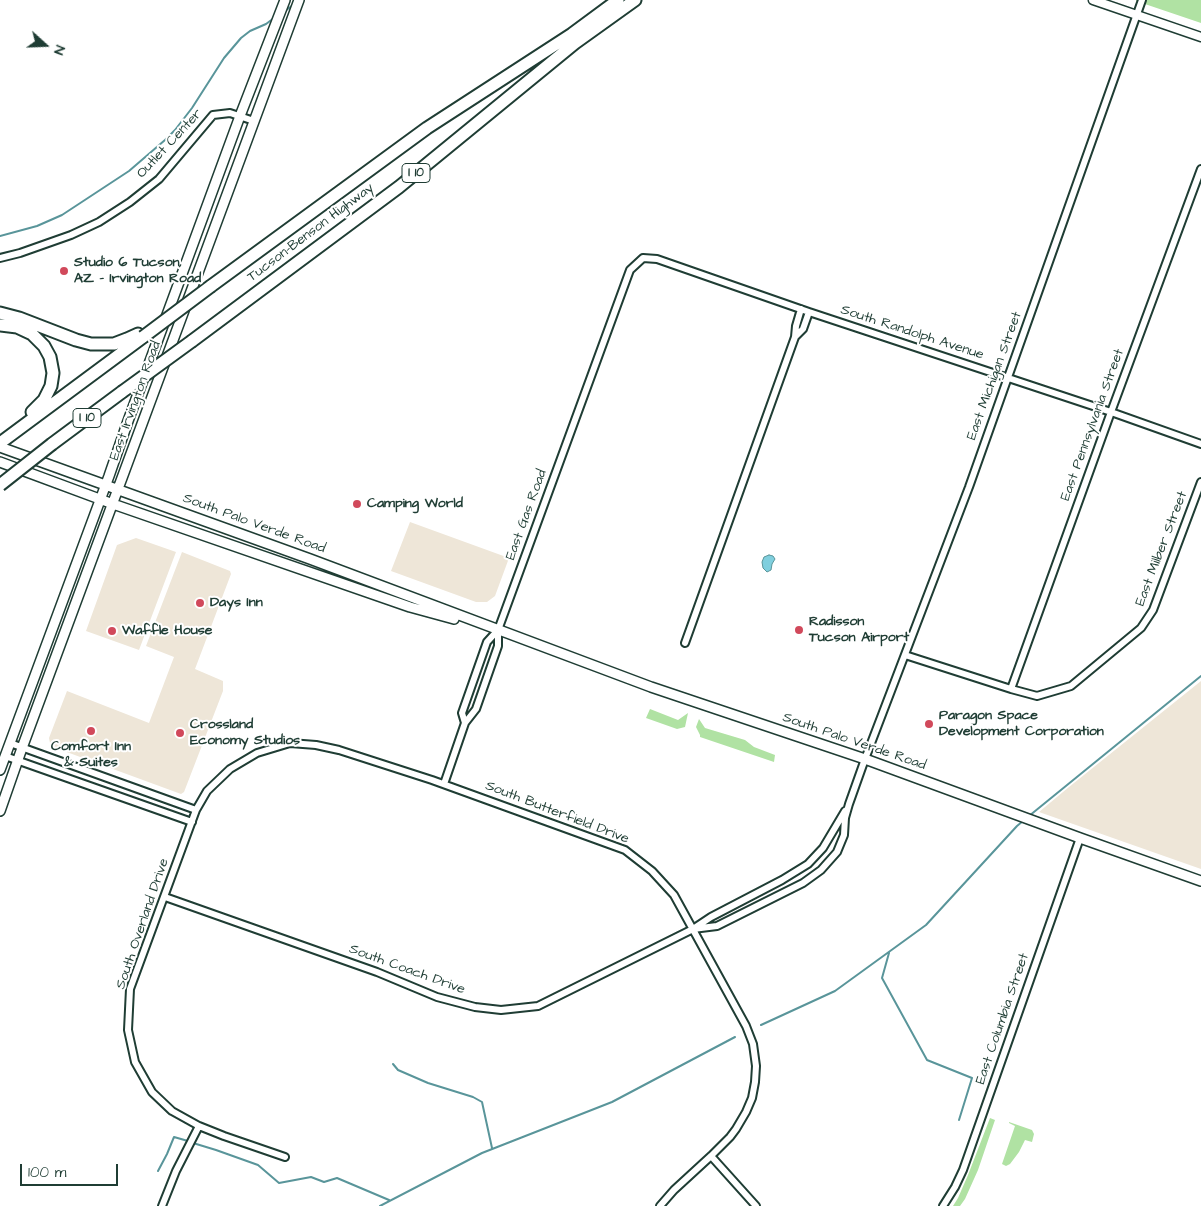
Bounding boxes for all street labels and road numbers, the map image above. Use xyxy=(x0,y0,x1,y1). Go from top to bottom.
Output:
street label: Outlet Center xyxy=(134,106,206,182)
road number: I 10 xyxy=(402,164,430,182)
street label: Tucson–Benson Highway xyxy=(245,180,377,286)
street label: South Randolph Avenue xyxy=(838,302,986,364)
street label: East Michigan Street xyxy=(964,309,1026,443)
street label: East Irvington Road xyxy=(107,339,165,463)
street label: East Pennsylvania Street xyxy=(1058,347,1128,503)
road number: I 10 xyxy=(73,408,101,428)
street label: East Gas Road xyxy=(503,467,551,563)
street label: East Milber Street xyxy=(1132,489,1192,609)
street label: South Palo Verde Road xyxy=(180,490,328,558)
street label: South Palo Verde Road xyxy=(780,710,928,774)
street label: South Butterfield Drive xyxy=(483,778,631,848)
street label: South Overland Drive xyxy=(113,857,173,991)
street label: South Coach Drive xyxy=(347,941,467,999)
street label: East Columbia Street xyxy=(973,951,1033,1087)

